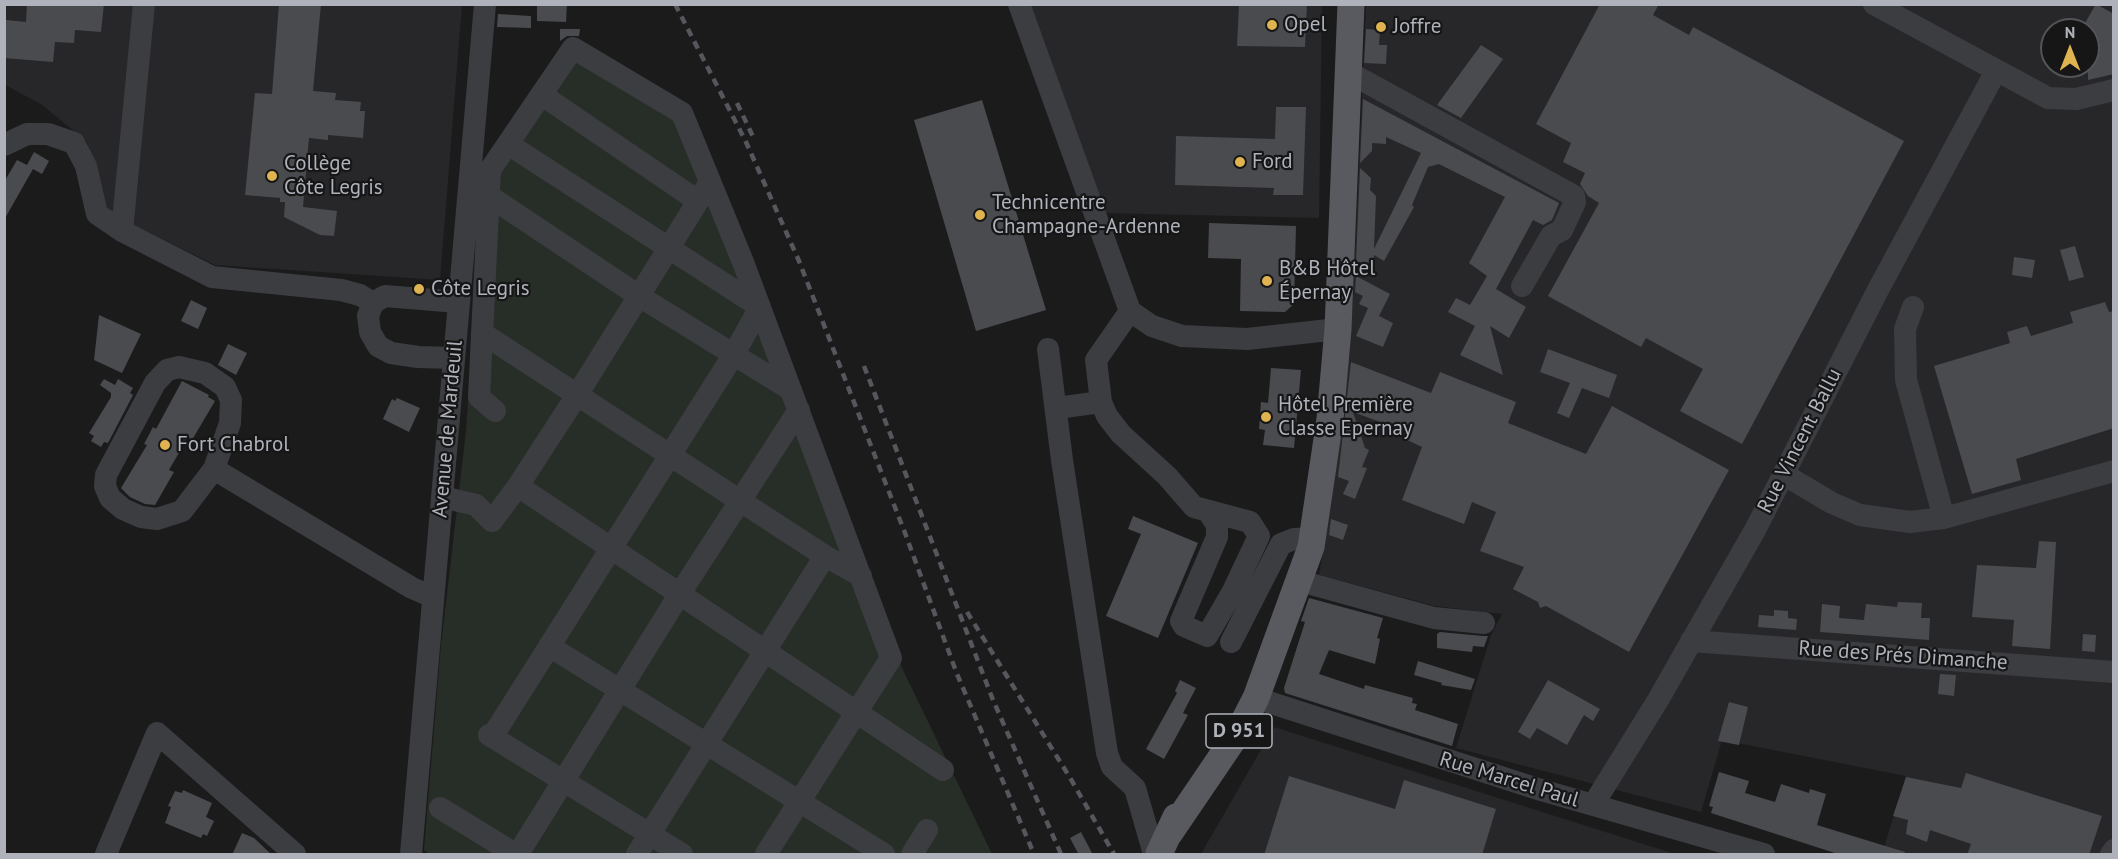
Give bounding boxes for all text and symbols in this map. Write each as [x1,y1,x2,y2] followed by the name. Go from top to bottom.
[1284,12,1327,38] place label: Opel
[1393,14,1441,40] place label: Joffre
[1265,18,1279,32] marker: Opel
[2040,18,2100,78] north arrow
[1374,20,1388,34] marker: Joffre
[2065,22,2075,42] text: N
[1252,149,1293,175] place label: Ford
[284,151,383,201] place label: Collège Côte Legris
[1233,155,1247,169] marker: Ford
[265,169,279,183] marker: Collège Côte Legris
[992,190,1181,240] place label: Technicentre Champagne-Ardenne
[973,208,987,222] marker: Technicentre Champagne-Ardenne
[1279,256,1375,306] place label: B&B Hôtel Épernay
[1260,274,1274,288] marker: B&B Hôtel Épernay
[431,276,530,302] place label: Côte Legris
[412,282,426,296] marker: Côte Legris
[428,339,468,519] street label: Avenue de Mardeuil
[1753,364,1847,518] street label: Rue Vincent Ballu
[1278,392,1413,442] place label: Hôtel Première Classe Epernay
[1259,410,1273,424] marker: Hôtel Première Classe Epernay
[177,432,289,458] place label: Fort Chabrol
[158,438,172,452] marker: Fort Chabrol
[1798,636,2008,676] street label: Rue des Prés Dimanche
[1206,714,1272,748] road number: D 951
[1436,747,1582,813] street label: Rue Marcel Paul

